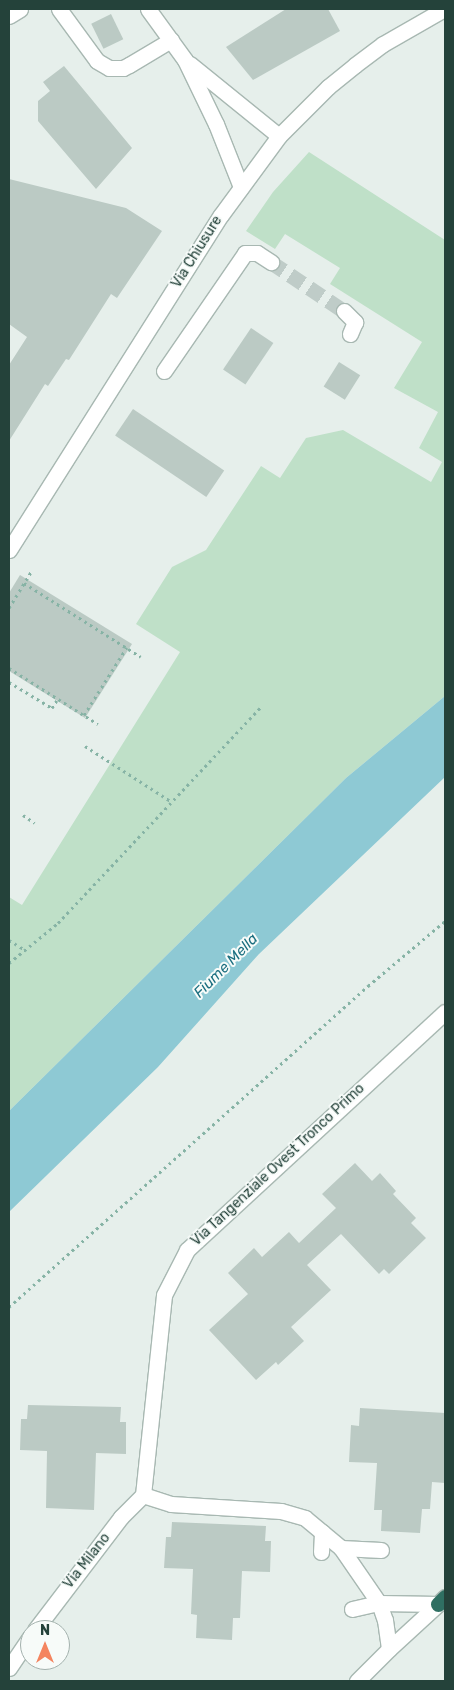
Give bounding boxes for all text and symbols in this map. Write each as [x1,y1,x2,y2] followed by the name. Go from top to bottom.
[168,213,226,291] street label: Via Chiusure
[190,930,262,1002] water label: Fiume Mella
[188,1080,368,1250] street label: Via Tangenziale Ovest Tronco Primo
[60,1530,114,1592] street label: Via Milano
[20,1620,70,1670] north arrow
[40,1622,50,1639] text: N

